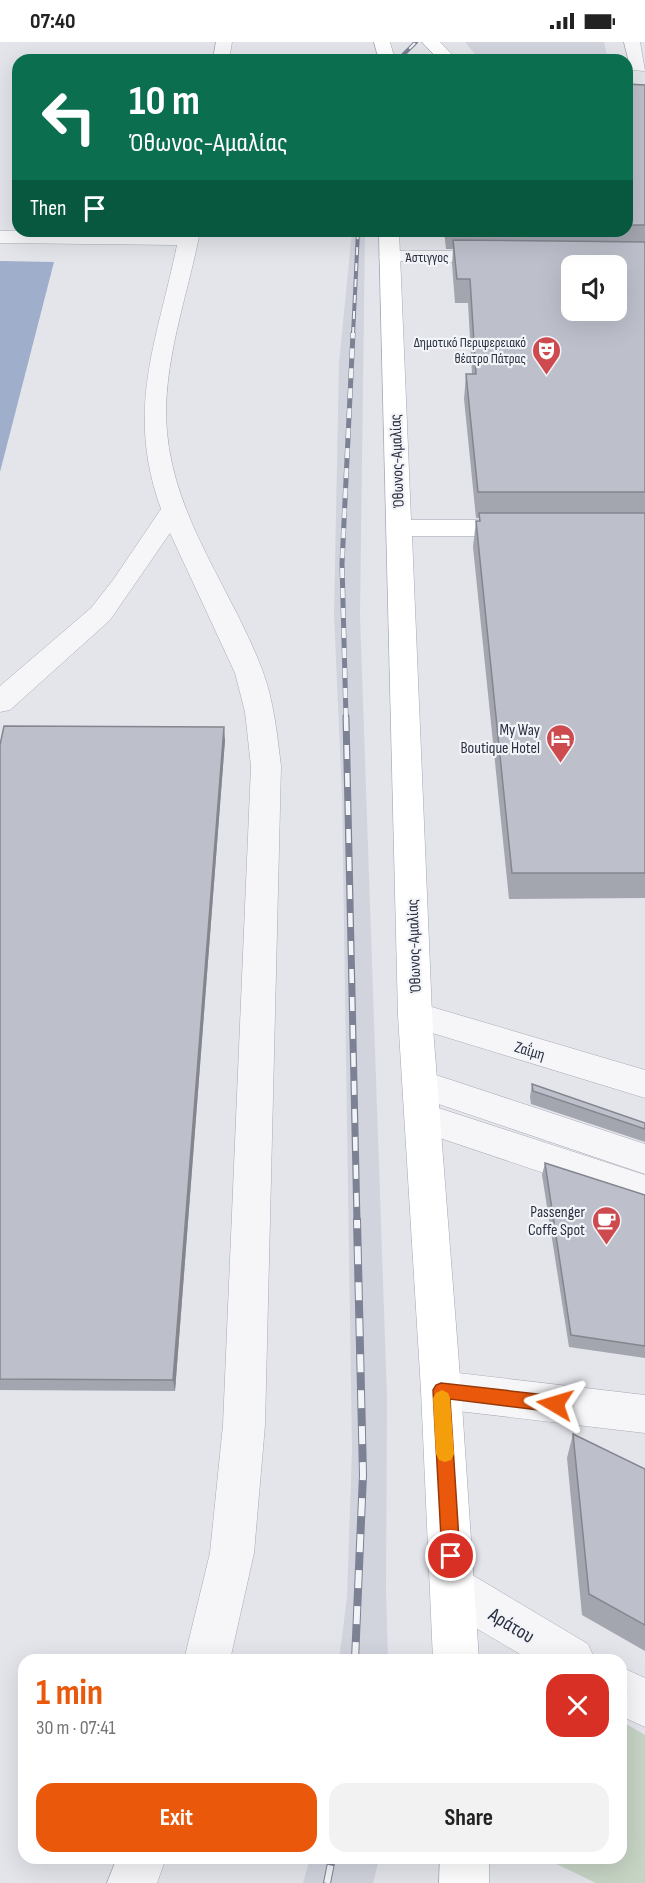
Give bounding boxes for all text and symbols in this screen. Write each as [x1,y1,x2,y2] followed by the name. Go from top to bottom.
[30,8,76,35] text: 07:40
[129,76,200,127] text: 10 m
[30,78,108,156] icon: left
[129,127,288,159] text: Όθωνος-Αμαλίας
[78,192,111,225] icon: arrive
[30,195,66,222] text: Then
[406,249,448,266] street label: Άστιγγος
[561,255,627,321] map controls
[561,255,627,321] button: sound
[414,334,526,367] place label: Δημοτικό Περιφερειακό θέατρο Πάτρας
[531,334,563,376] theatre icon: Δημοτικό Περιφερειακό θέατρο Πάτρας
[386,414,409,509] street label: Όθωνος-Αμαλίας
[460,721,540,758] place label: My Way Boutique Hotel
[545,722,577,764] hotel icon: My Way Boutique Hotel
[403,899,426,994] street label: Όθωνος-Αμαλίας
[512,1038,547,1065] street label: Ζαΐμη
[528,1203,585,1240] place label: Passenger Coffe Spot
[590,1204,622,1246] cafe icon: Passenger Coffe Spot
[523,1372,587,1436] position arrow
[425,1530,476,1581] pin
[434,1539,467,1572] icon: arrive
[483,1602,539,1649] street label: Αράτου
[36,1672,103,1715] text: 1 min
[546,1674,609,1737] button: close
[36,1716,116,1740] text: 30 m · 07:41
[36,1783,317,1852] button: Exit
[329,1783,609,1852] button: Share

